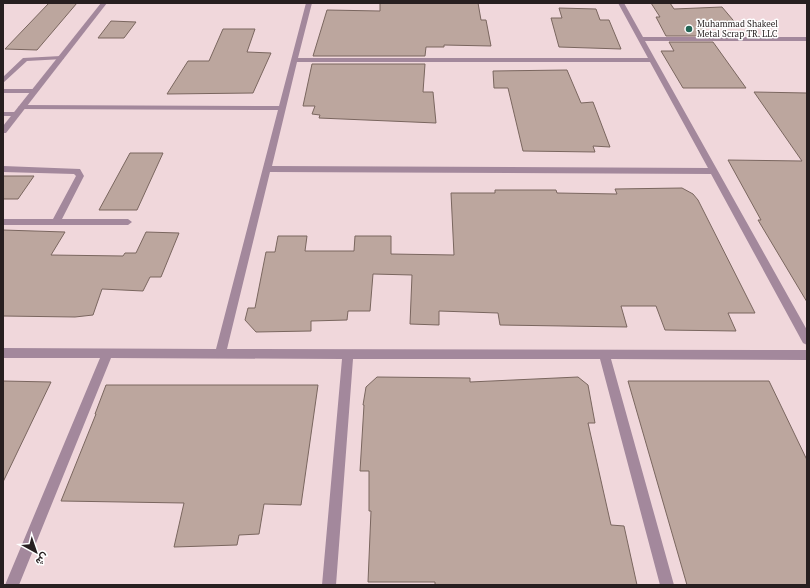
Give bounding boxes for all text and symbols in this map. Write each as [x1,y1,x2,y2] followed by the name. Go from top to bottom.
[697,18,778,40] place label: Muhammad Shakeel Metal Scrap TR. LLC
[684,24,694,34] marker: Muhammad Shakeel Metal Scrap TR. LLC
[16,532,56,572] north arrow
[33,550,52,569] text: ش

